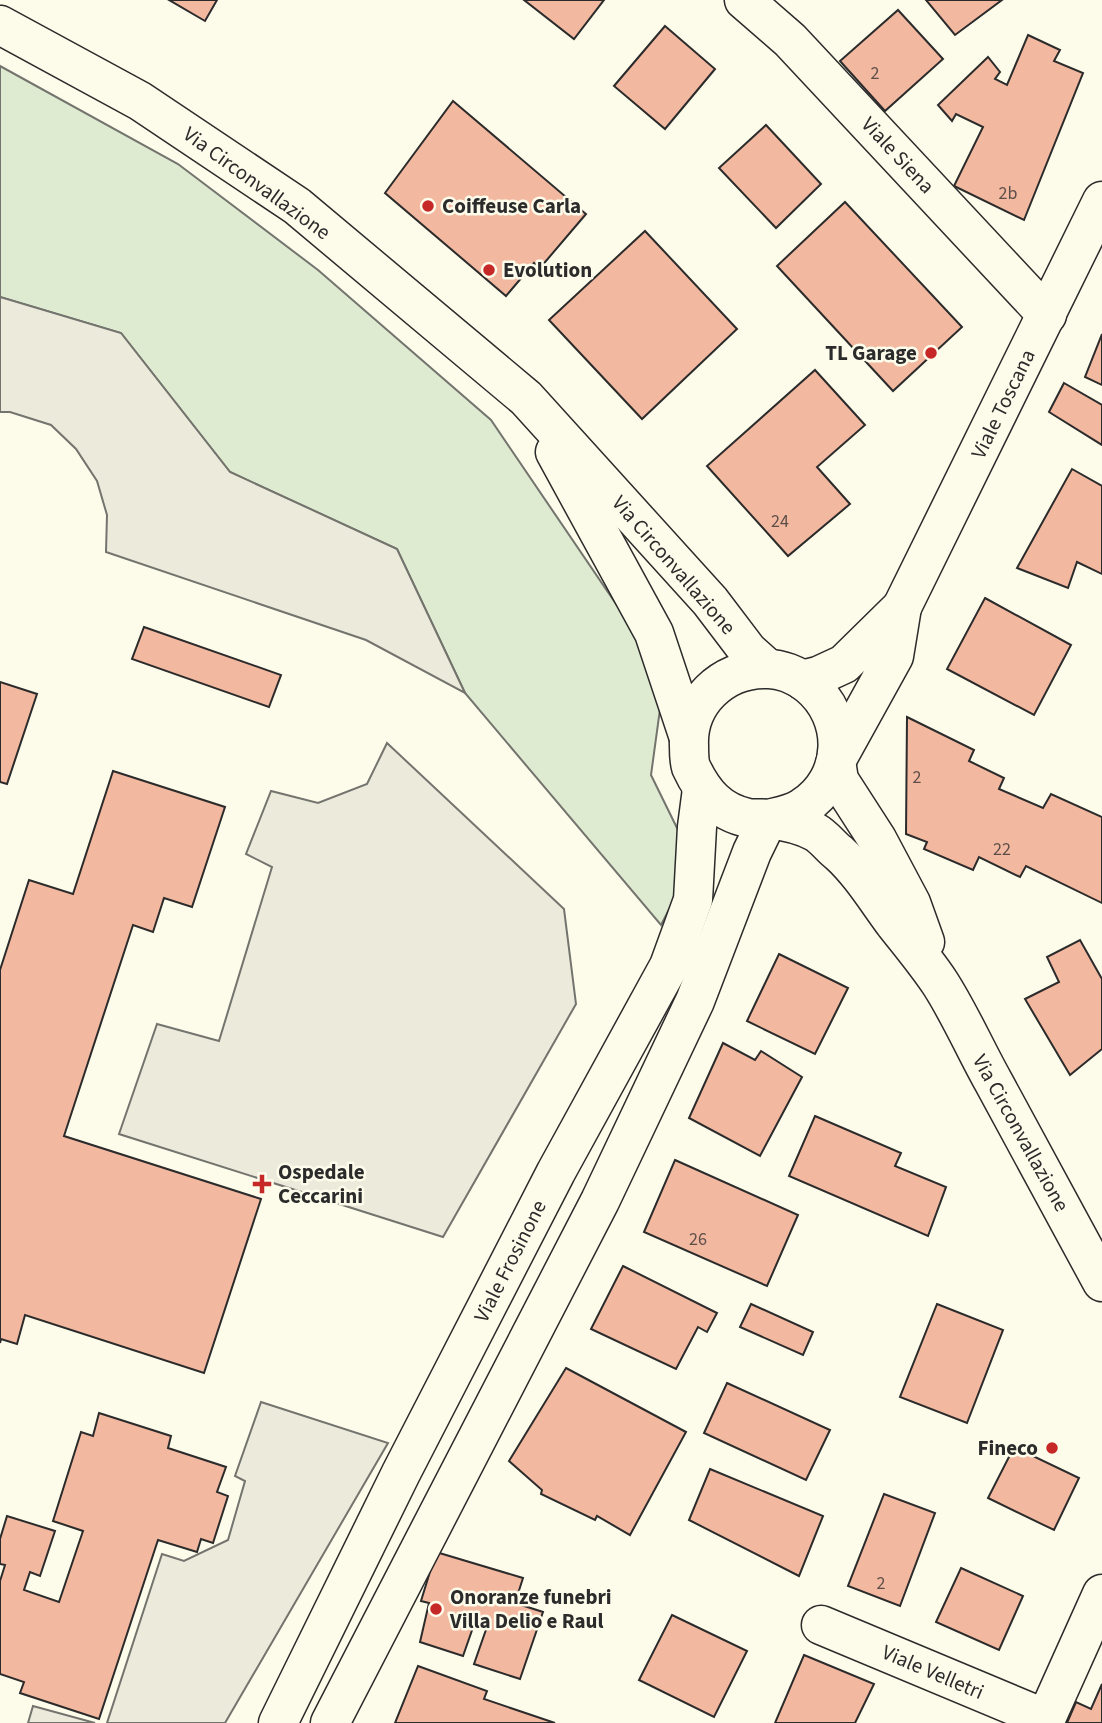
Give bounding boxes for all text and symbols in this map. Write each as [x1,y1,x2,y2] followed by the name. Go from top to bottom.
[871,61,880,86] house number: 2
[854,110,942,200] street label: Viale Siena
[177,119,337,247] street label: Via Circonvallazione
[999,181,1017,206] house number: 2b
[442,191,581,221] place label: Coiffeuse Carla
[420,198,436,214] marker: Coiffeuse Carla
[503,255,592,285] place label: Evolution
[481,262,497,278] marker: Evolution
[825,338,917,368] place label: TL Garage
[964,344,1042,464] street label: Viale Toscana
[923,345,939,361] marker: TL Garage
[605,489,743,641] street label: Via Circonvallazione
[771,509,789,534] house number: 24
[913,765,922,790] house number: 2
[993,837,1011,862] house number: 22
[965,1049,1077,1217] street label: Via Circonvallazione
[278,1157,365,1211] place label: Ospedale Ceccarini
[252,1174,272,1194] marker: Ospedale Ceccarini
[466,1195,554,1327] street label: Viale Frosinone
[689,1227,707,1252] house number: 26
[977,1433,1038,1463] place label: Fineco
[1044,1440,1060,1456] marker: Fineco
[877,1571,886,1596] house number: 2
[449,1582,612,1636] place label: Onoranze funebri Villa Delio e Raul
[428,1601,444,1617] marker: Onoranze funebri Villa Delio e Raul
[877,1637,989,1707] street label: Viale Velletri

